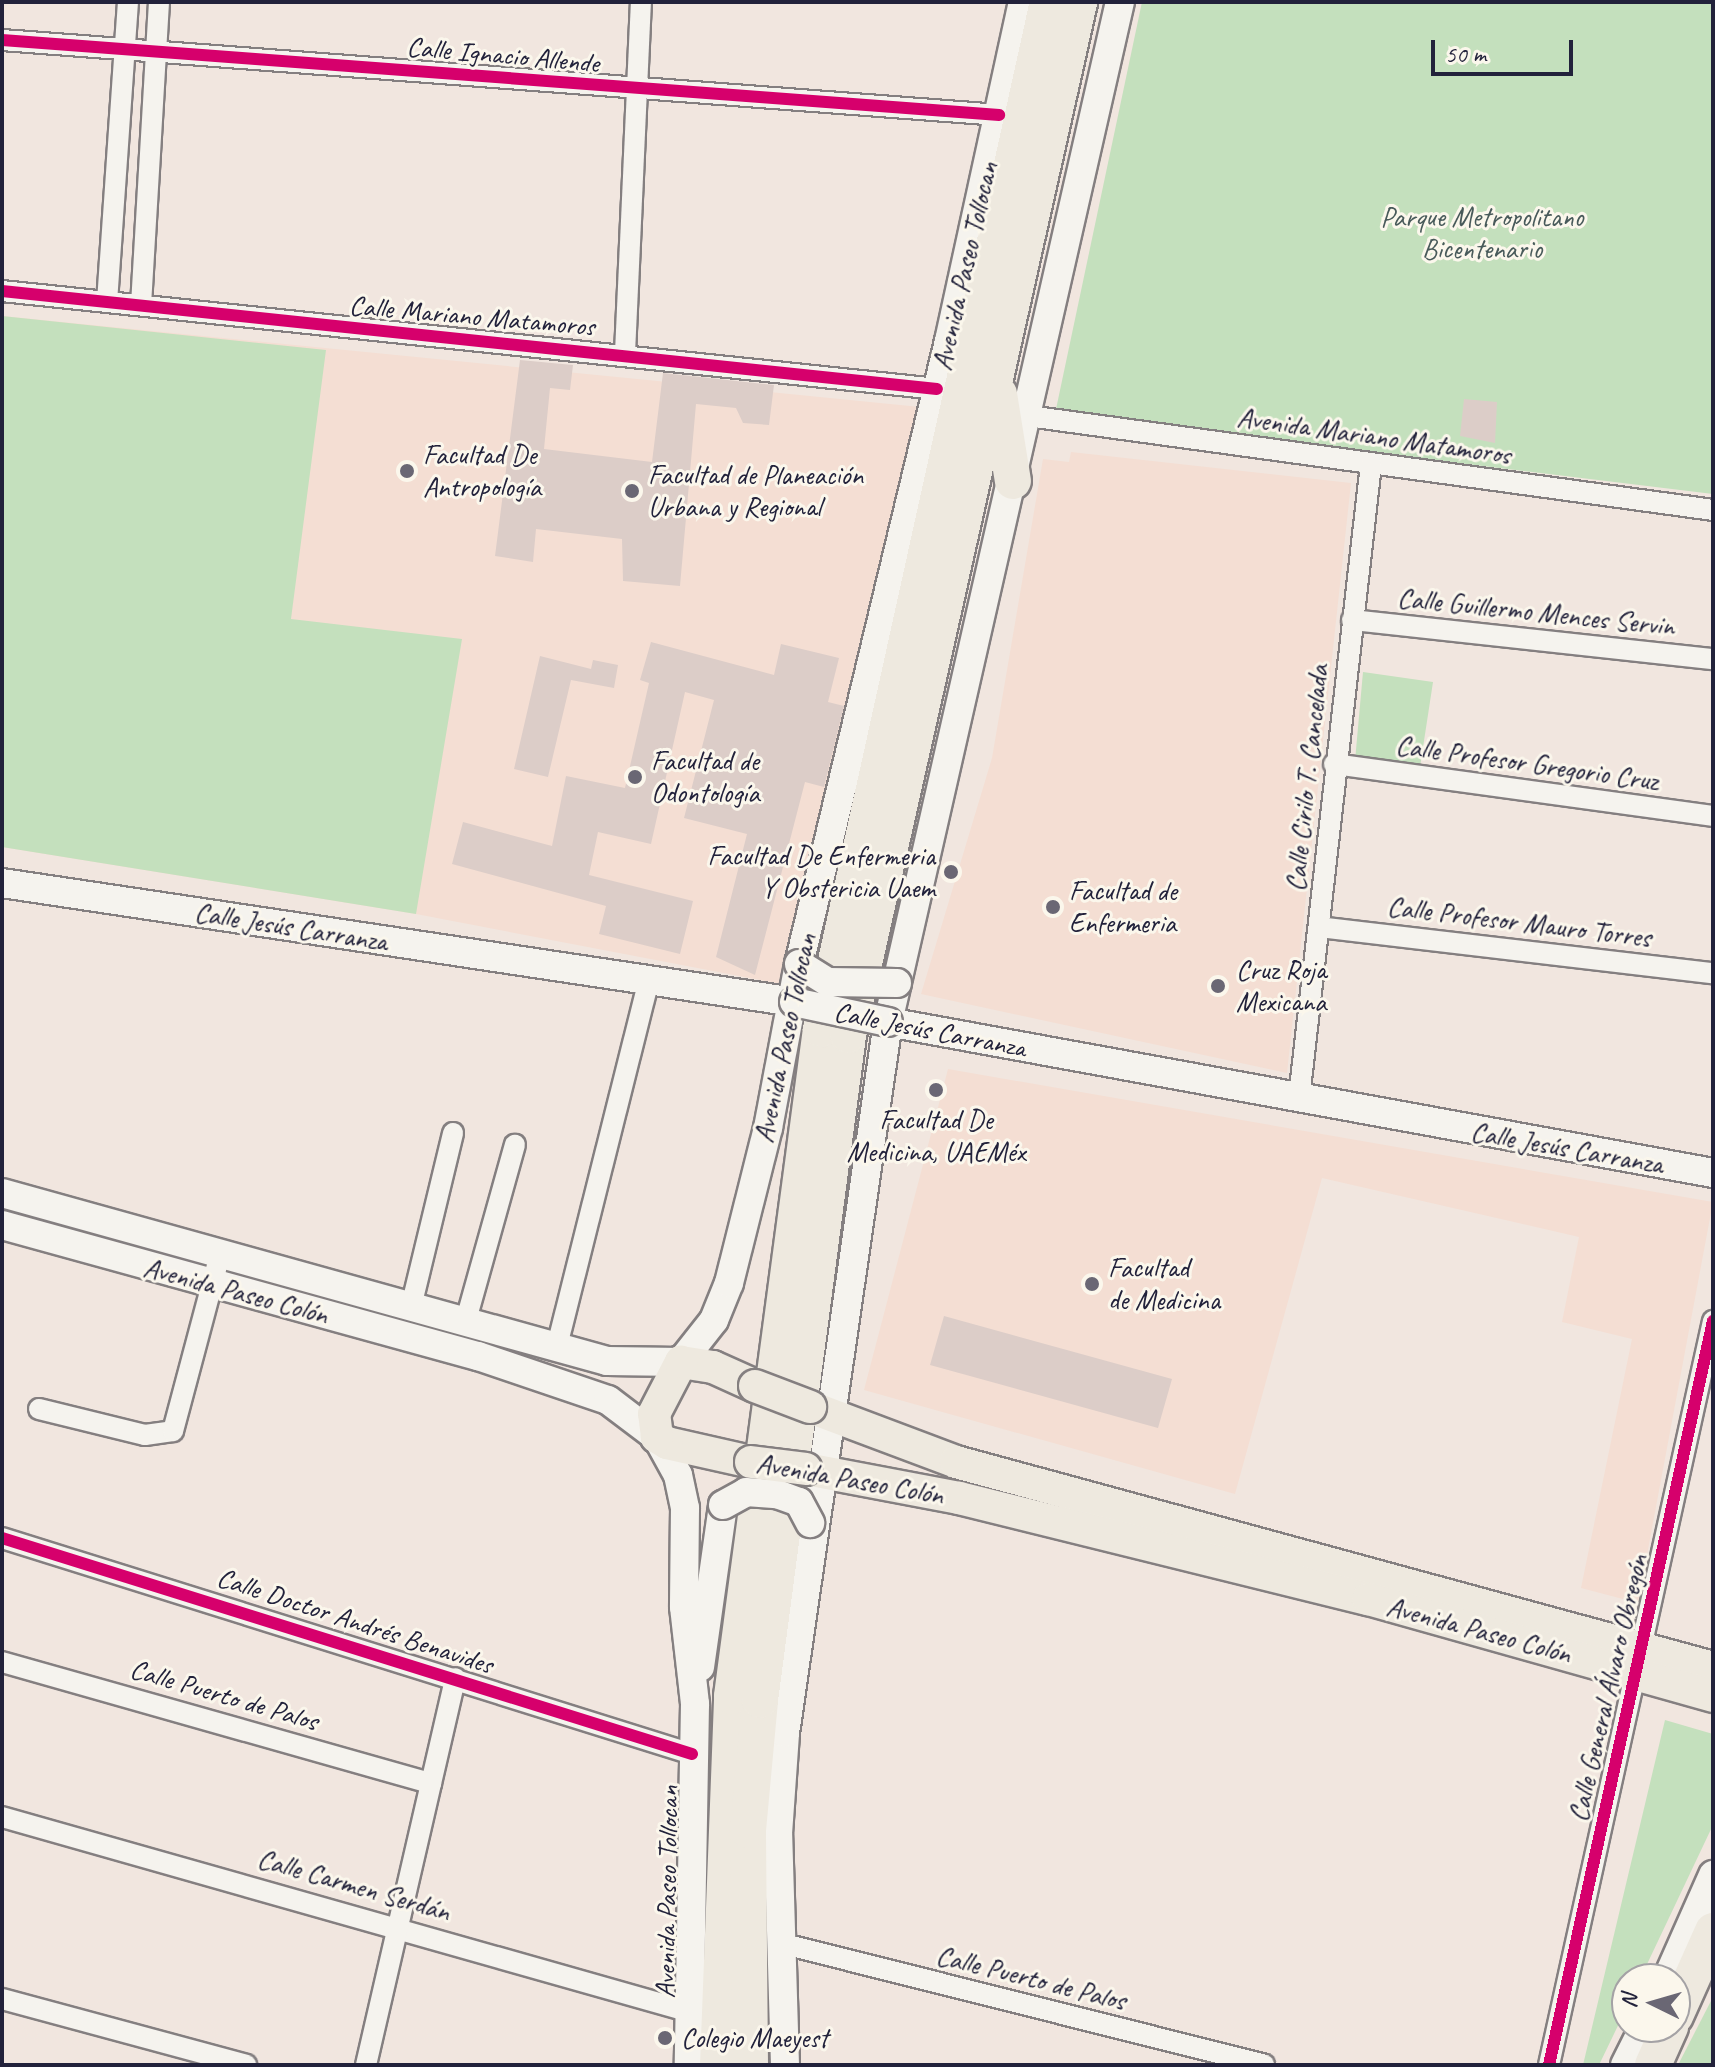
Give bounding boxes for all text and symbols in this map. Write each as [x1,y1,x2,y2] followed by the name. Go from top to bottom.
[1435,24,1577,74] scale bar
[405,30,601,80] street label: Calle Ignacio Allende
[1445,39,1486,69] text: 50 m
[925,159,1005,373] street label: Avenida Paseo Tollocan
[1381,200,1583,266] park label: Parque Metropolitano Bicentenario
[347,288,597,344] street label: Calle Mariano Matamoros
[1234,400,1514,472] street label: Avenida Mariano Matamoros
[423,438,541,504] place label: Facultad De Antropología
[648,458,864,524] place label: Facultad de Planeación Urbana y Regional
[398,462,416,480] marker: Facultad De Antropología
[623,482,641,500] marker: Facultad de Planeación Urbana y Regional
[1396,581,1676,643] street label: Calle Guillermo Mences Servin
[1278,663,1336,893] street label: Calle Cirilo T. Cancelada
[1394,728,1660,798] street label: Calle Profesor Gregorio Cruz
[651,744,760,810] place label: Facultad de Odontología
[626,768,644,786] marker: Facultad de Odontología
[708,839,935,905] place label: Facultad De Enfermeria Y Obstericia Uaem
[942,863,960,881] marker: Facultad De Enfermeria Y Obstericia Uaem
[1069,874,1177,940] place label: Facultad de Enfermeria
[1385,889,1653,955] street label: Calle Profesor Mauro Torres
[192,895,390,959] street label: Calle Jesús Carranza
[1044,898,1062,916] marker: Facultad de Enfermeria
[746,930,824,1146] street label: Avenida Paseo Tollocan
[1236,953,1327,1019] place label: Cruz Roja Mexicana
[1207,975,1229,997] marker: Cruz Roja Mexicana
[832,995,1028,1065] street label: Calle Jesús Carranza
[927,1081,945,1099] marker: Facultad De Medicina, UAEMéx
[847,1103,1025,1169] place label: Facultad De Medicina, UAEMéx
[1468,1115,1666,1181] street label: Calle Jesús Carranza
[140,1250,332,1332] street label: Avenida Paseo Colón
[1108,1251,1220,1317] place label: Facultad de Medicina
[1083,1275,1101,1293] marker: Facultad de Medicina
[754,1446,946,1512] street label: Avenida Paseo Colón
[1561,1551,1655,1825] street label: Calle General Álvaro Obregón
[213,1561,497,1681] street label: Calle Doctor Andrés Benavides
[1383,1589,1575,1671] street label: Avenida Paseo Colón
[126,1652,322,1738] street label: Calle Puerto de Palos
[648,1785,686,1999] street label: Avenida Paseo Tollocan
[253,1841,455,1929] street label: Calle Carmen Serdán
[933,1938,1129,2018] street label: Calle Puerto de Palos
[1611,1963,1691,2043] north arrow
[1615,1993,1644,2009] text: N
[681,2021,829,2055] place label: Colegio Maeyest
[656,2029,674,2047] marker: Colegio Maeyest

